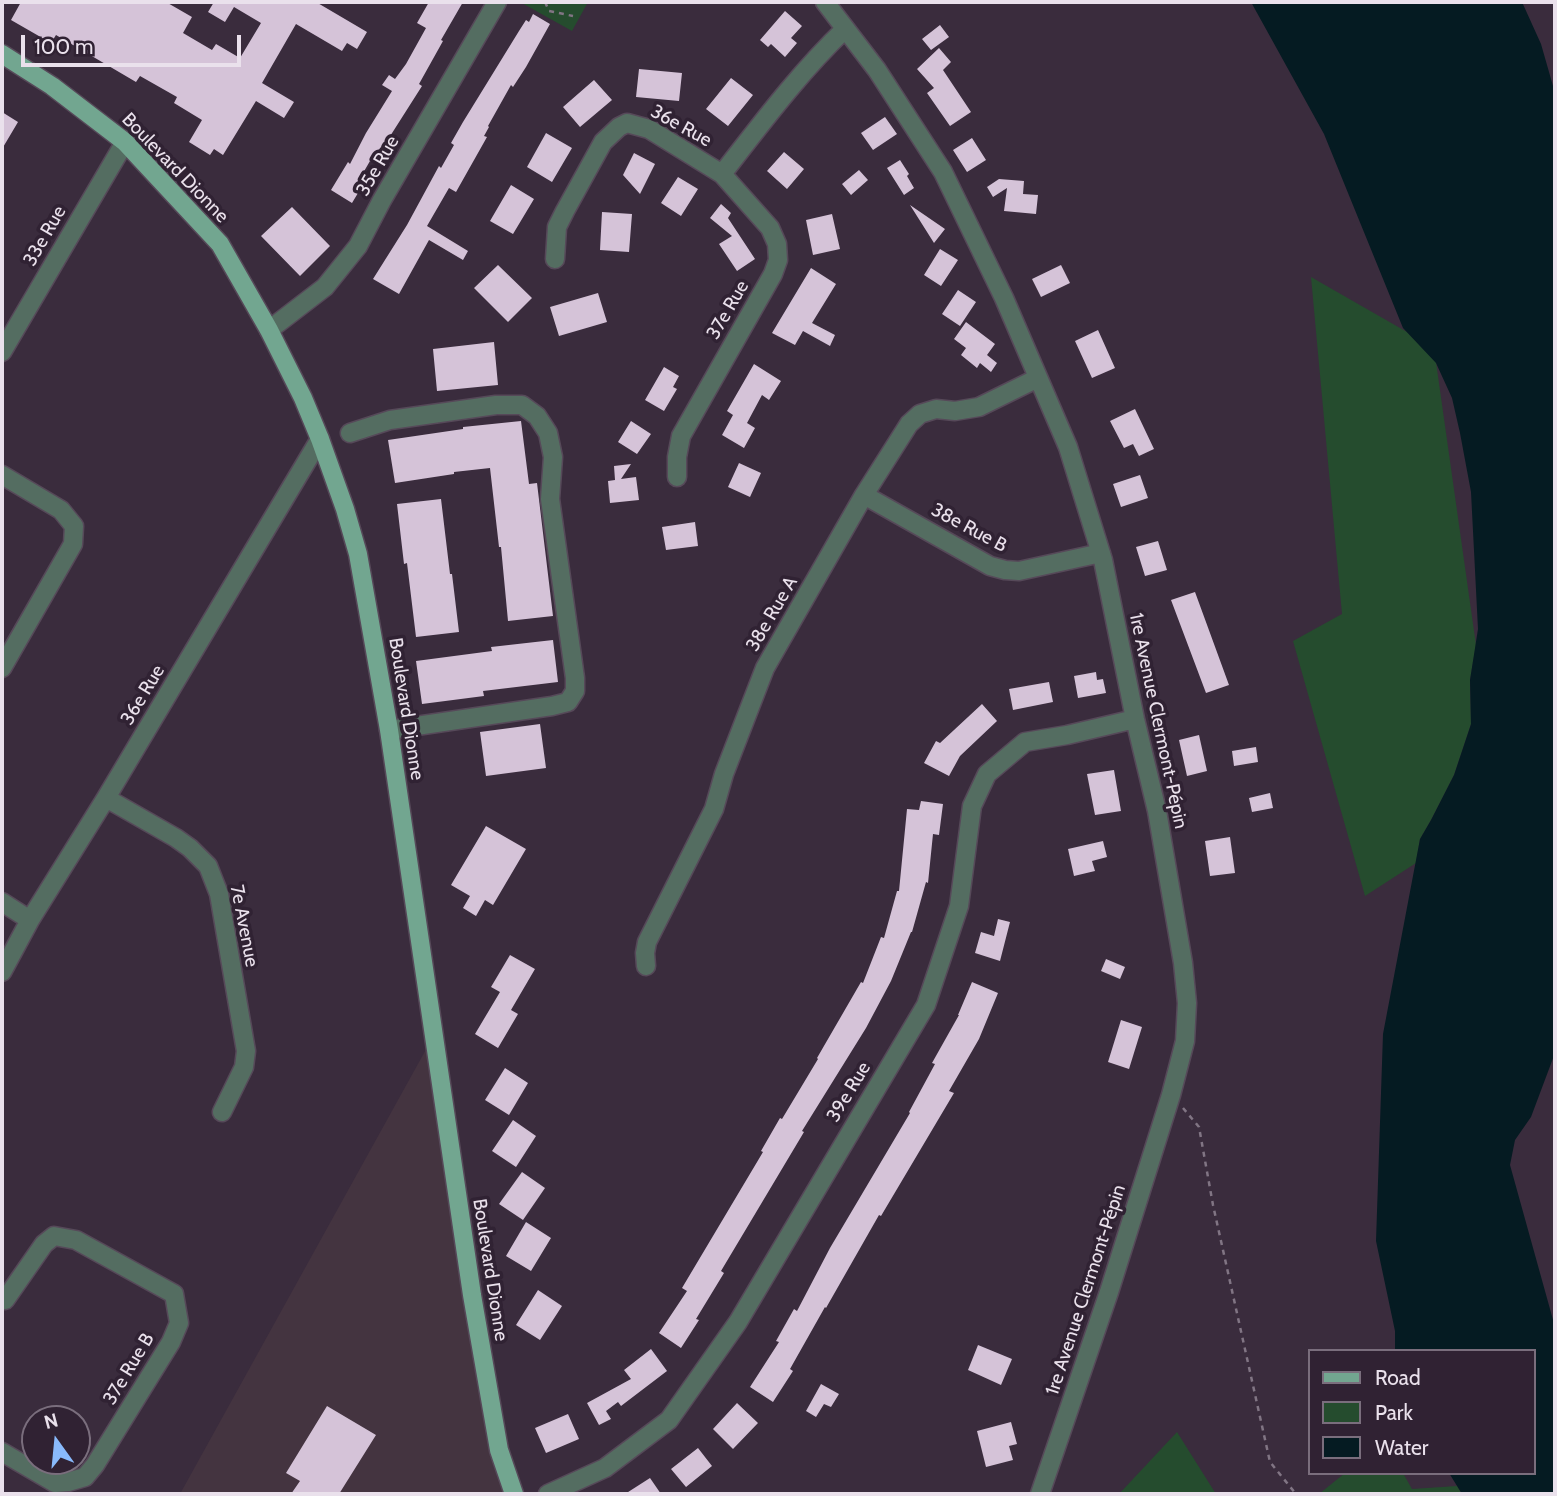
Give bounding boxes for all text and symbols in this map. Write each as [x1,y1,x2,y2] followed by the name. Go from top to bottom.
[24,21,245,65] scale bar
[34,34,93,59] text: 100 m
[647,100,715,152] street label: 36e Rue
[117,108,233,228] street label: Boulevard Dionne
[352,132,404,200] street label: 35e Rue
[19,202,71,270] street label: 33e Rue
[702,277,754,343] street label: 37e Rue
[927,499,1011,557] street label: 38e Rue B
[741,572,803,656] street label: 38e Rue A
[1124,611,1192,831] street label: 1re Avenue Clermont-Pépin
[383,636,429,782] street label: Boulevard Dionne
[116,661,170,729] street label: 36e Rue
[225,883,263,969] street label: 7e Avenue
[822,1058,876,1126] street label: 39e Rue
[1041,1182,1131,1398] street label: 1re Avenue Clermont-Pépin
[467,1197,513,1343] street label: Boulevard Dionne
[99,1329,159,1409] street label: 37e Rue B
[1308,1349,1536,1475] legend
[1375,1365,1421,1390] text: Road
[1375,1400,1413,1425] text: Park
[21,1405,91,1475] north arrow
[41,1408,60,1434] text: N
[1375,1435,1428,1460] text: Water

